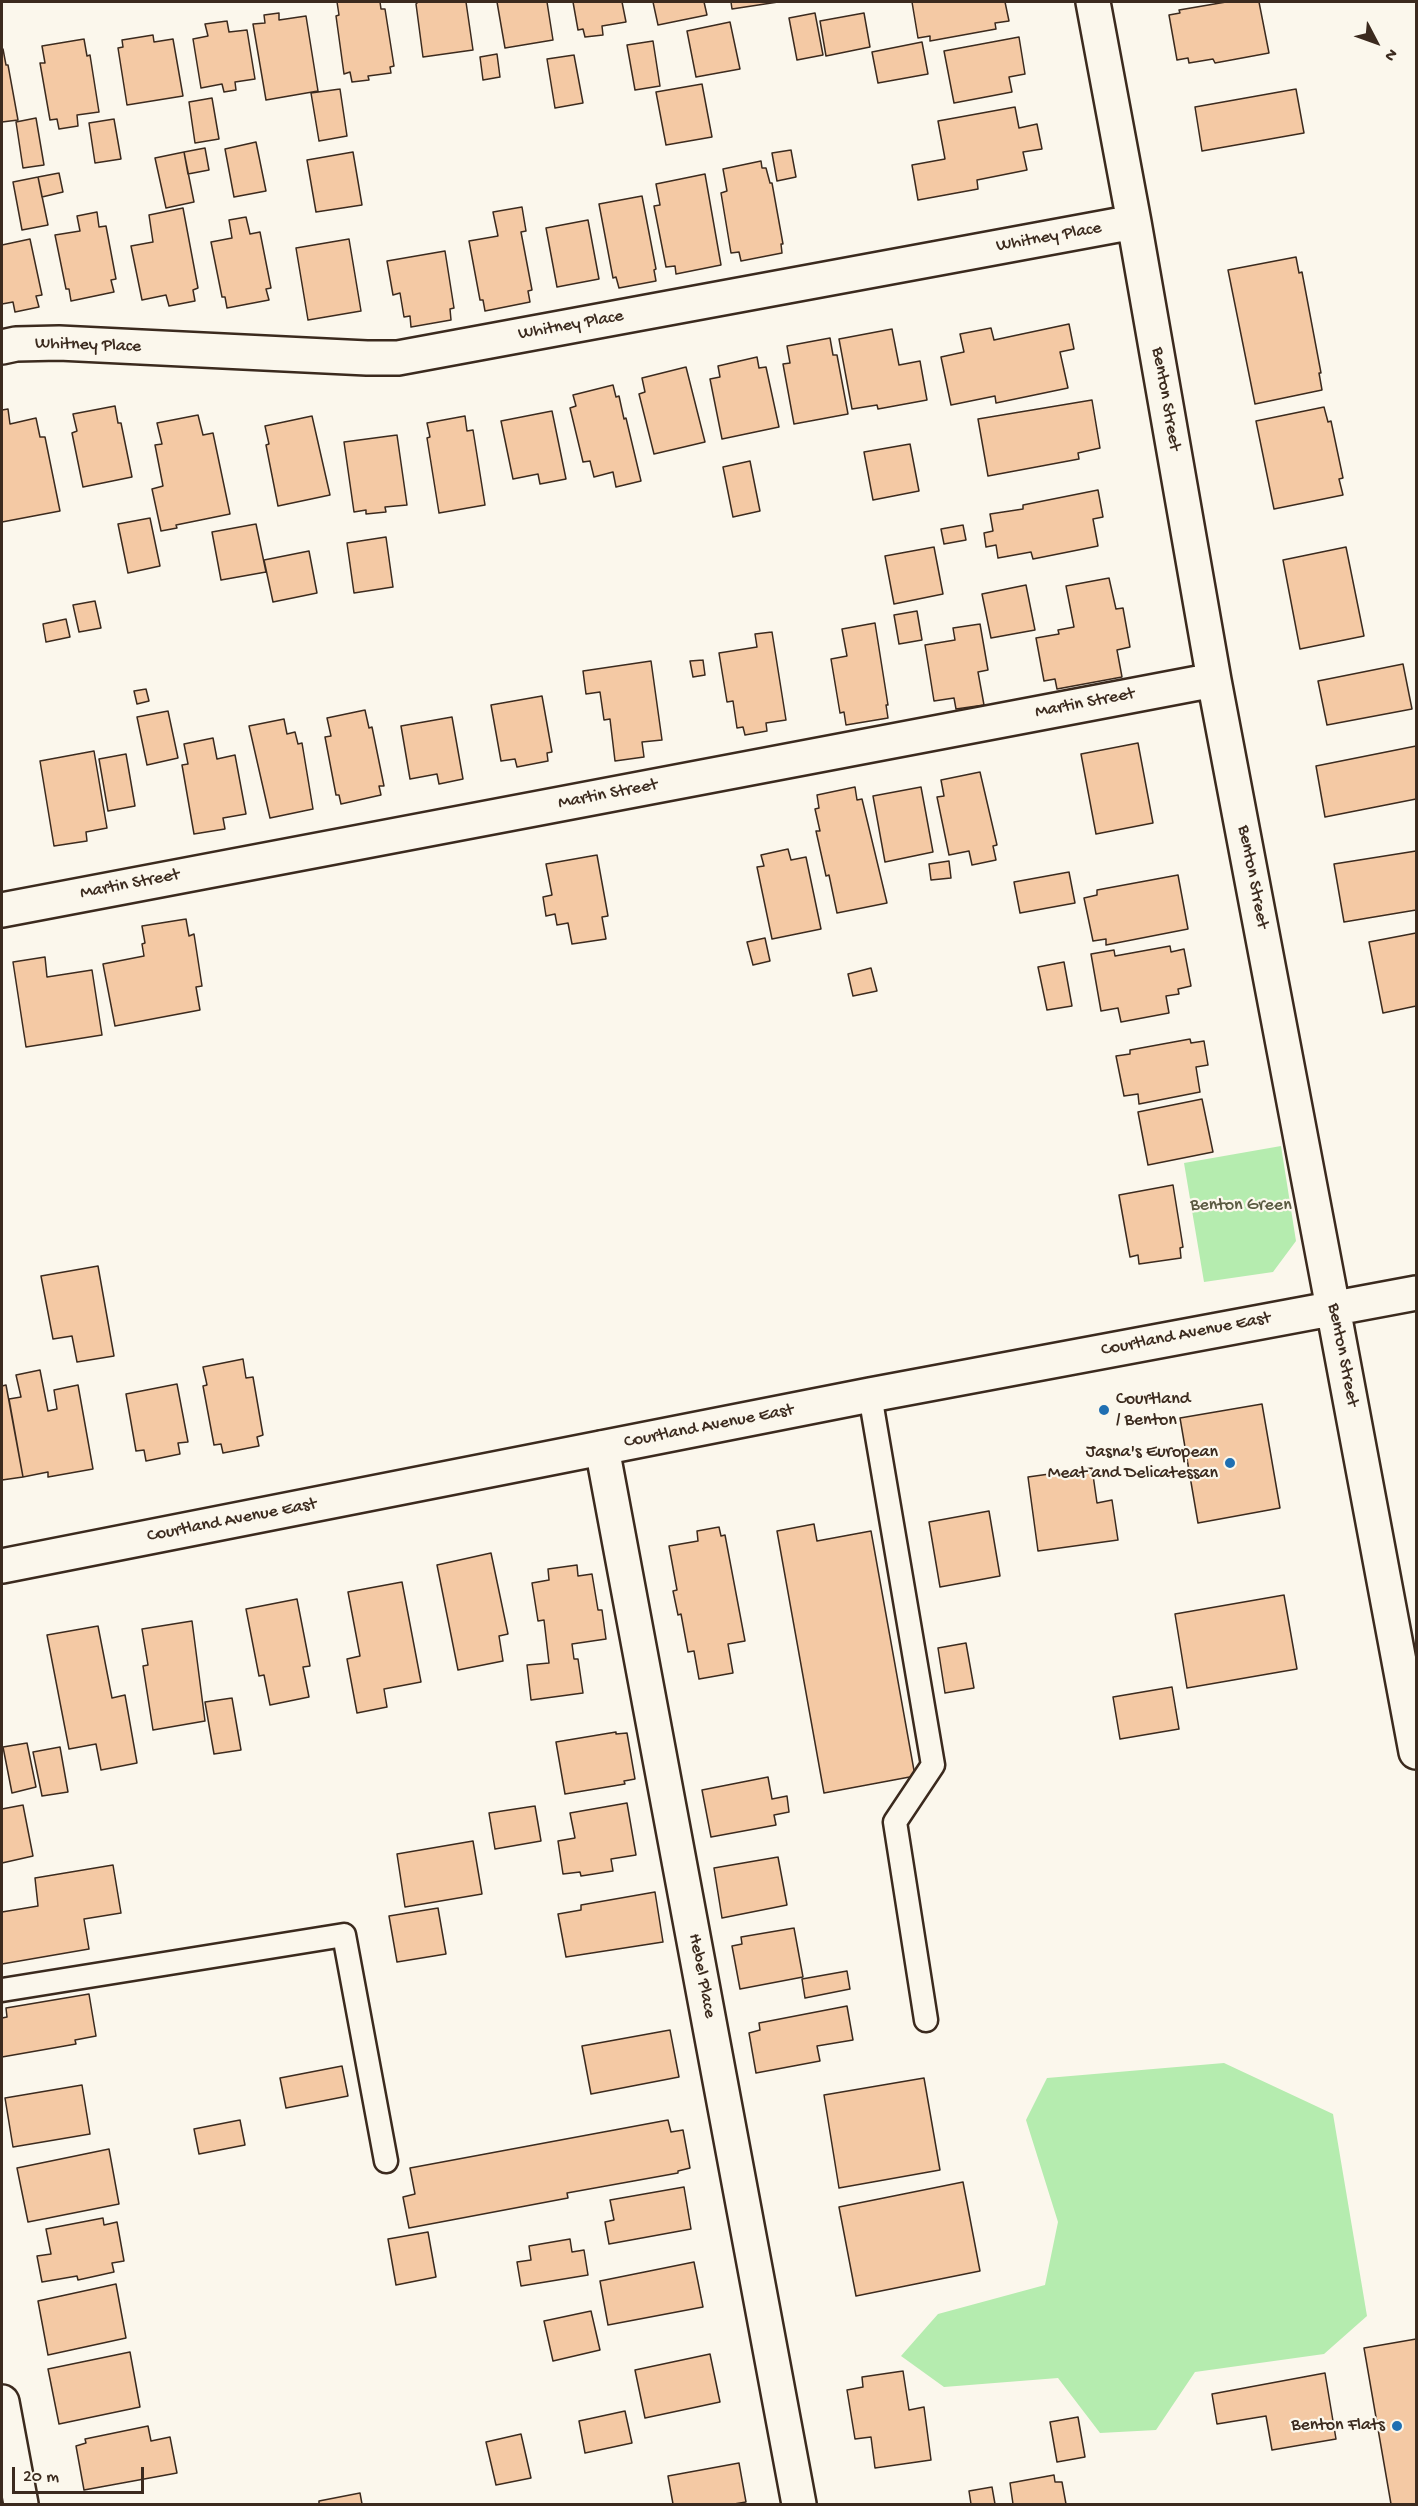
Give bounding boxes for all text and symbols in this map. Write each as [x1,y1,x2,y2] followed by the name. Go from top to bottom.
[1346,12,1406,72] north arrow
[1379,44,1401,64] text: N
[995,218,1103,258] street label: Whitney Place
[517,306,625,346] street label: Whitney Place
[34,333,142,359] street label: Whitney Place
[1145,346,1185,452] street label: Benton Street
[1033,684,1137,724] street label: Martin Street
[556,775,660,815] street label: Martin Street
[1231,824,1273,930] street label: Benton Street
[78,865,182,905] street label: Martin Street
[1190,1195,1292,1217] park label: Benton Green
[1321,1302,1363,1408] street label: Benton Street
[1099,1308,1273,1362] street label: Courtland Avenue East
[1116,1389,1190,1432] place label: Courtland / Benton
[622,1400,796,1454] street label: Courtland Avenue East
[1097,1403,1111,1417] marker: Courtland / Benton
[1048,1442,1218,1484] place label: Jasna's European Meat and Delicatessan
[1223,1456,1237,1470] marker: Jasna's European Meat and Delicatessan
[145,1494,319,1548] street label: Courtland Avenue East
[682,1932,720,2020] street label: Hebel Place
[1291,2415,1385,2437] place label: Benton Flats
[1390,2419,1404,2433] marker: Benton Flats
[15,2455,147,2493] scale bar
[23,2467,59,2488] text: 20 m

